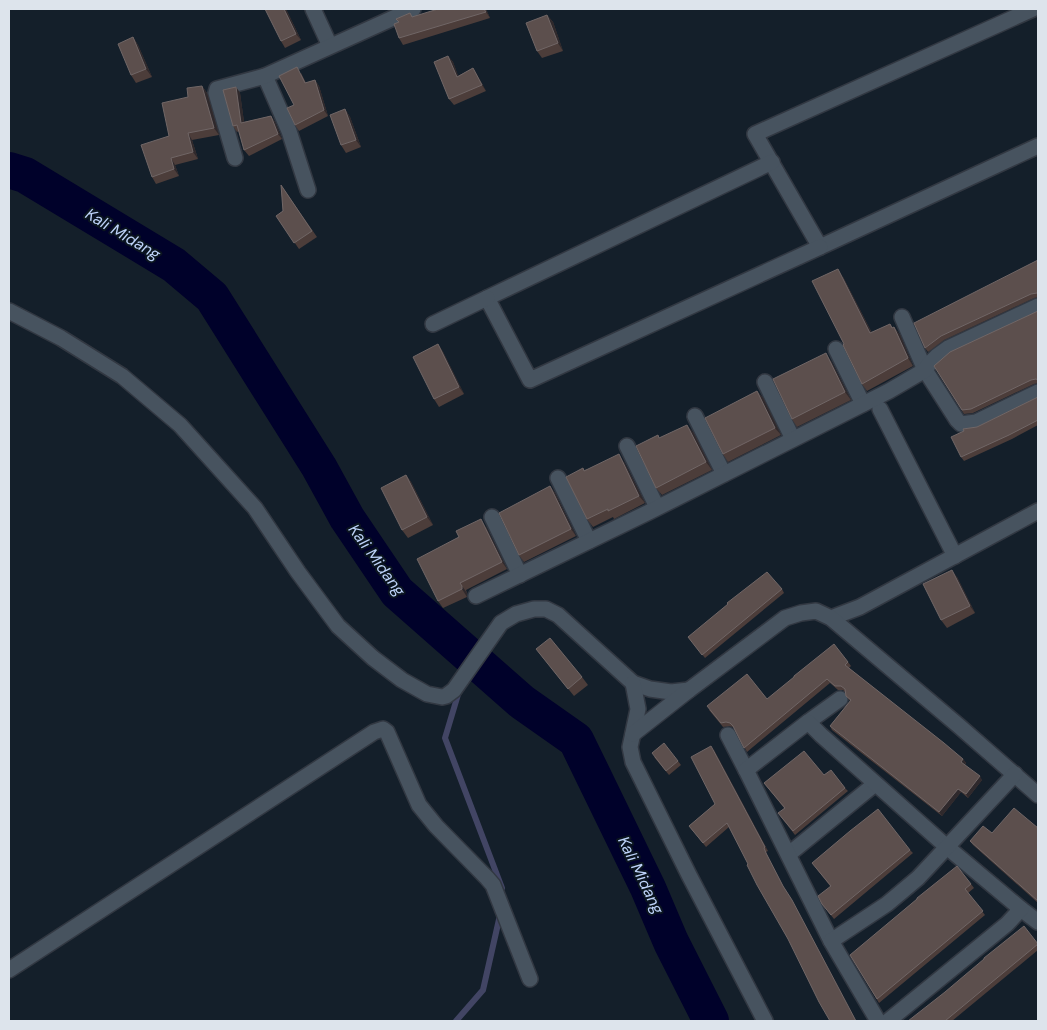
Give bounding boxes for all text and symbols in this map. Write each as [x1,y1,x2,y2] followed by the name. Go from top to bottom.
[82,203,165,265] water label: Kali Midang
[344,520,411,601] water label: Kali Midang
[613,833,669,918] water label: Kali Midang

